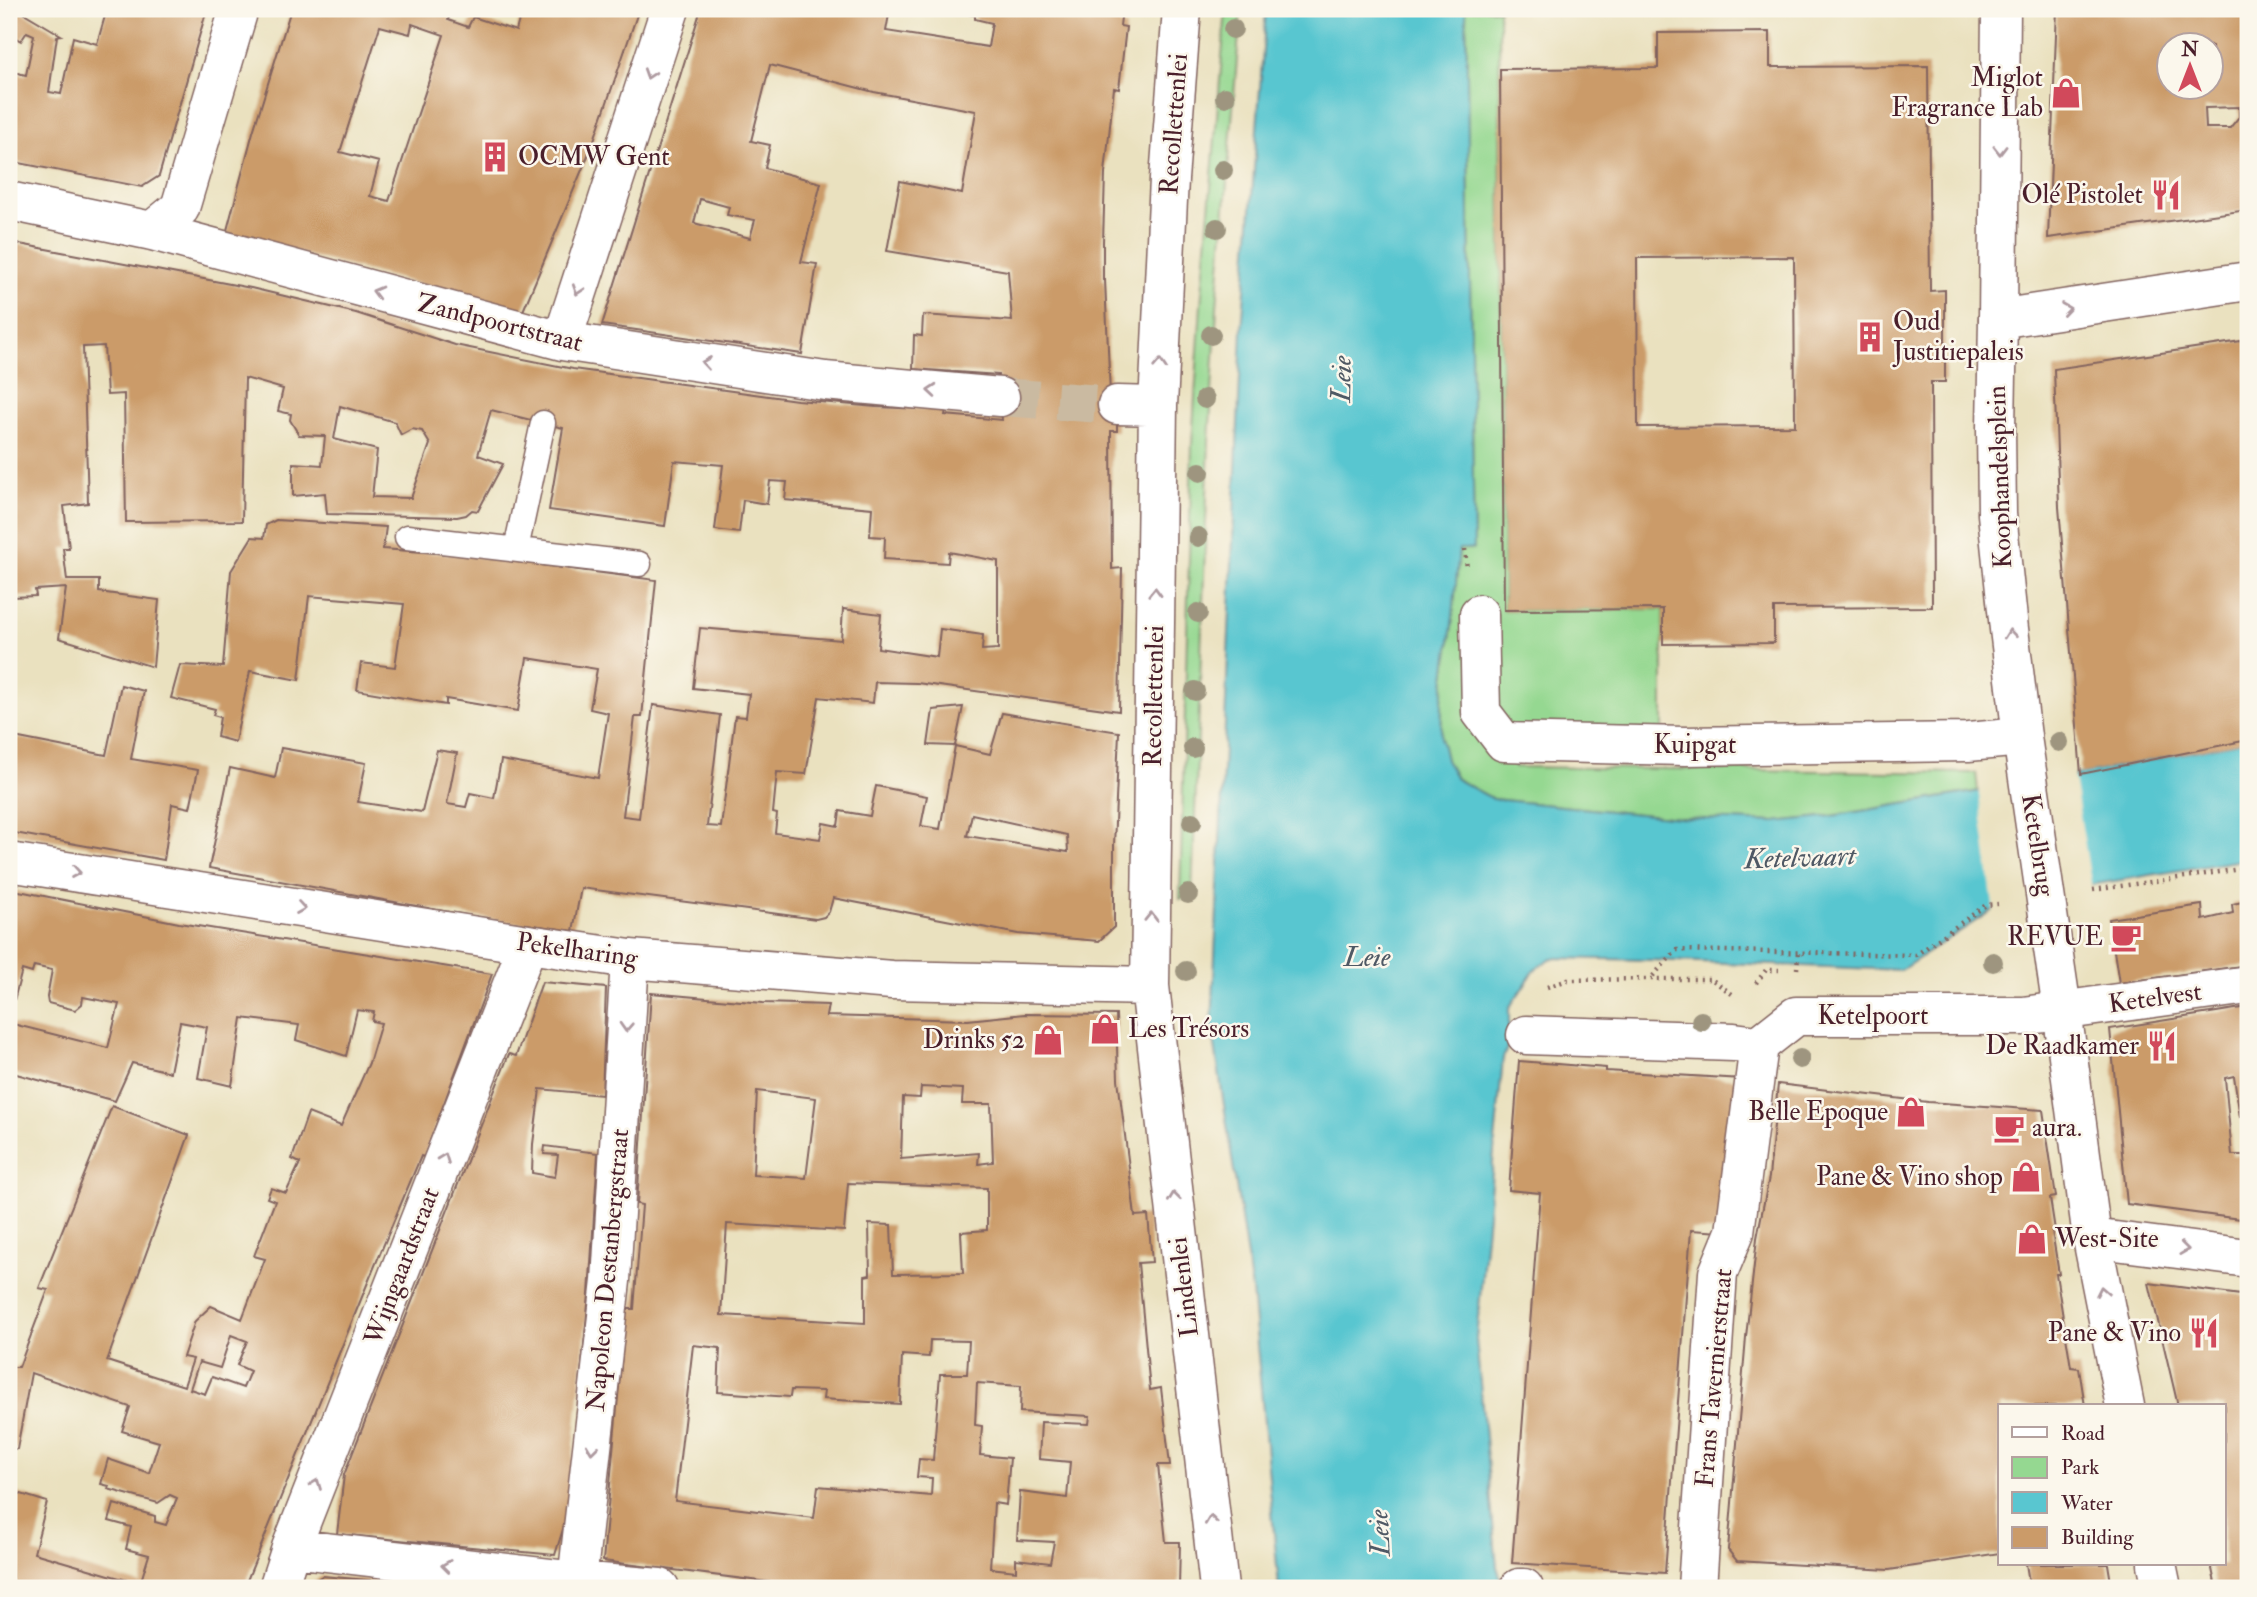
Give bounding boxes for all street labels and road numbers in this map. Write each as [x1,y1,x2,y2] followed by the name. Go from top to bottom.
[1153,52,1195,196] street label: Recollettenlei
[414,287,586,360] street label: Zandpoortstraat
[1981,385,2020,569] street label: Koophandelsplein
[1137,625,1171,767] street label: Recollettenlei
[1653,729,1737,762] street label: Kuipgat
[2014,792,2062,900] street label: Ketelbrug
[514,926,641,975] street label: Pekelharing
[2106,976,2204,1020] street label: Ketelvest
[1818,1000,1928,1033] street label: Ketelpoort
[580,1127,637,1413] street label: Napoleon Destanbergstraat
[357,1183,447,1350] street label: Wijngaardstraat
[1162,1235,1206,1339] street label: Lindenlei
[1688,1267,1740,1489] street label: Frans Tavernierstraat

